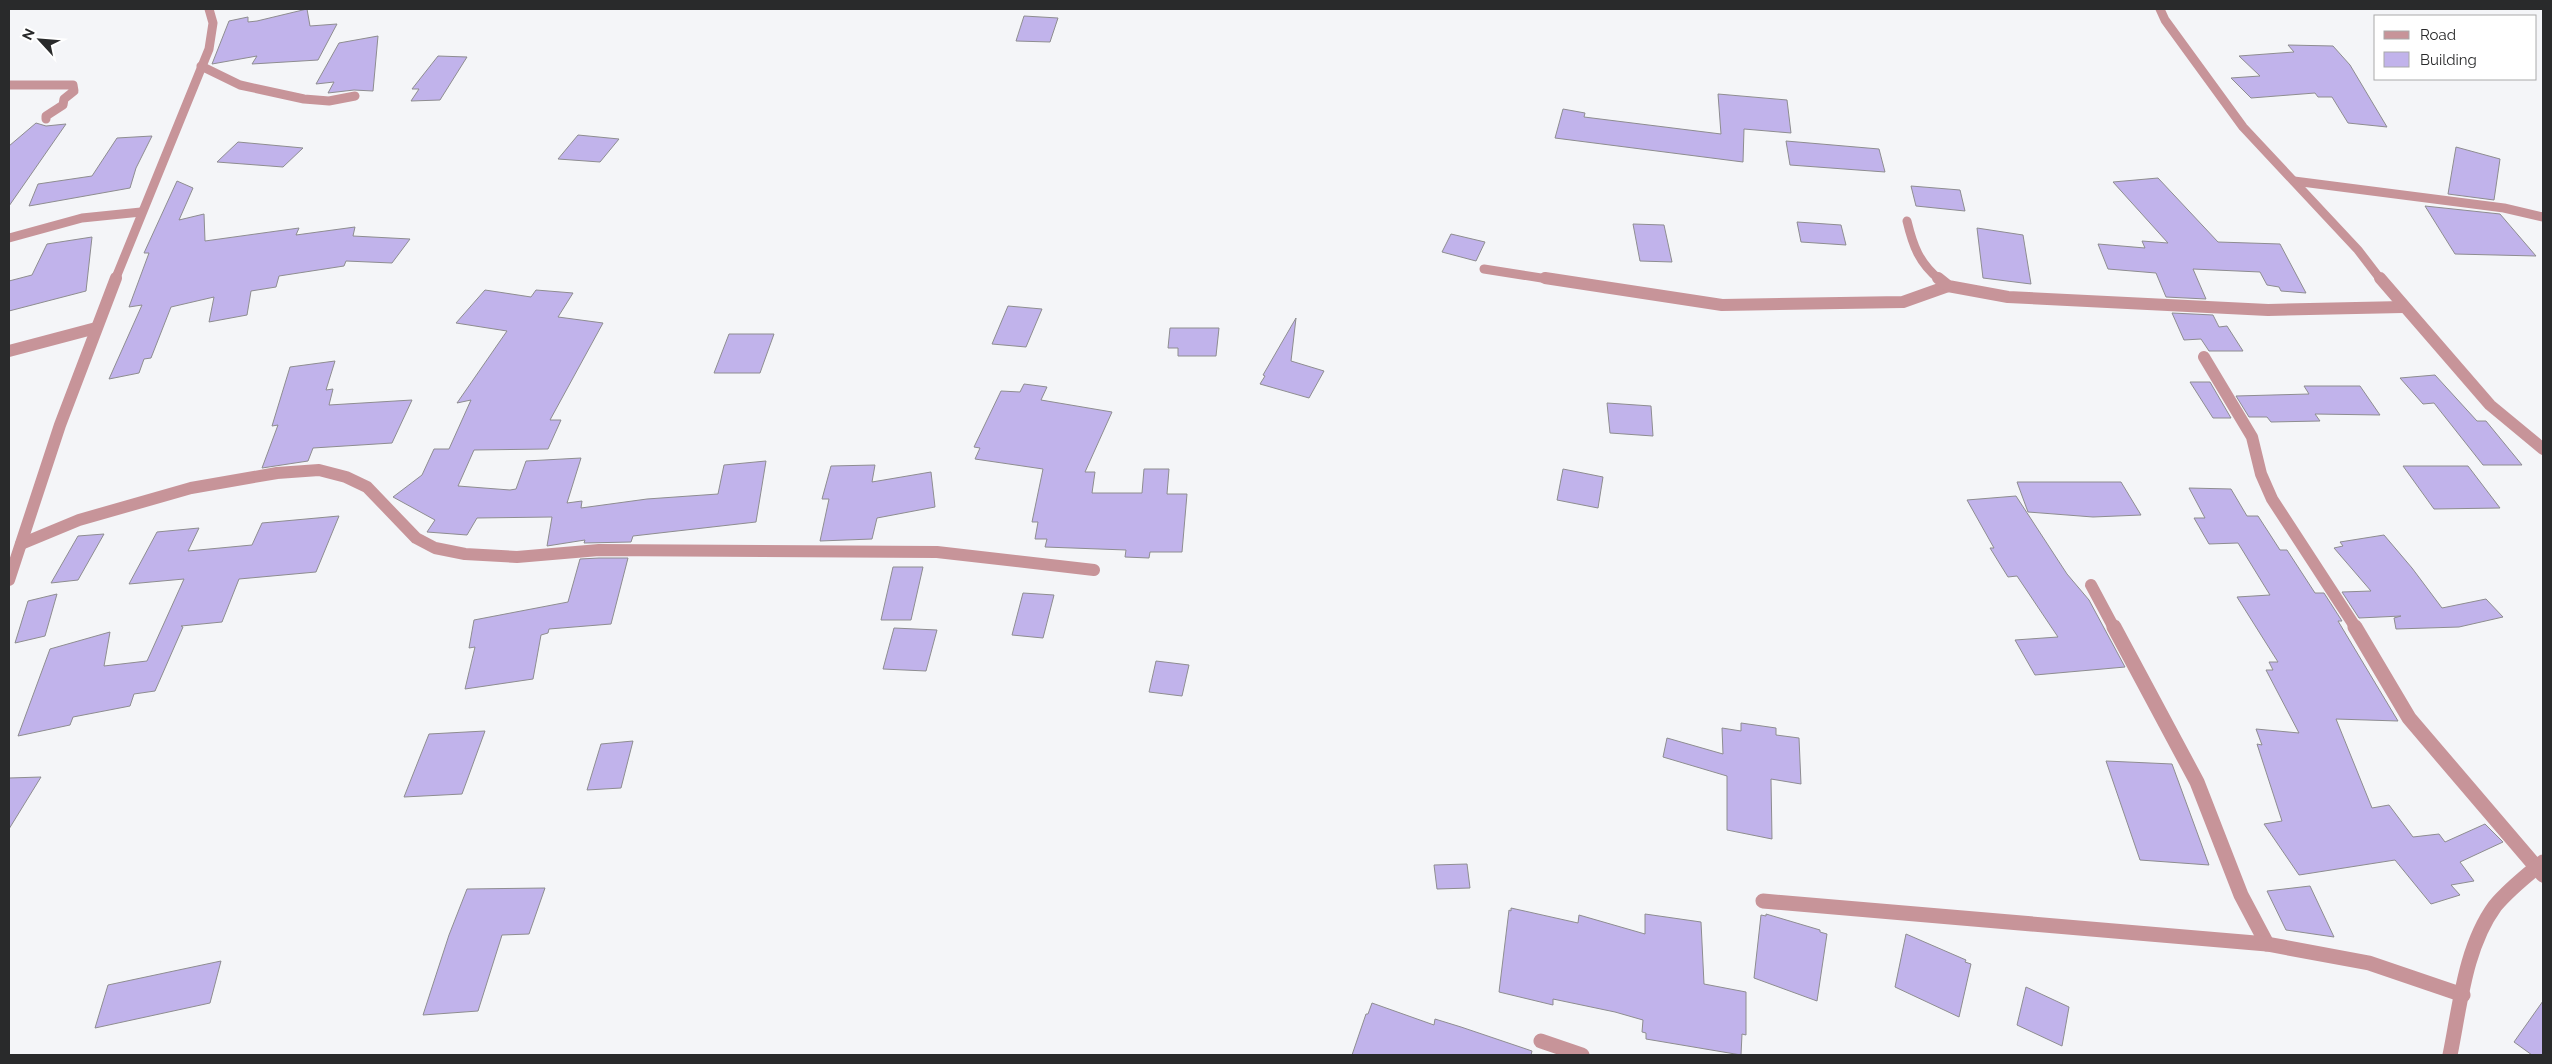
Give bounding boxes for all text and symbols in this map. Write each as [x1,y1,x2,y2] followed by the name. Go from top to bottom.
[15,15,65,65] north arrow
[2374,15,2537,80] legend
[19,26,38,43] text: N
[2420,26,2456,44] text: Road
[2420,51,2477,69] text: Building

